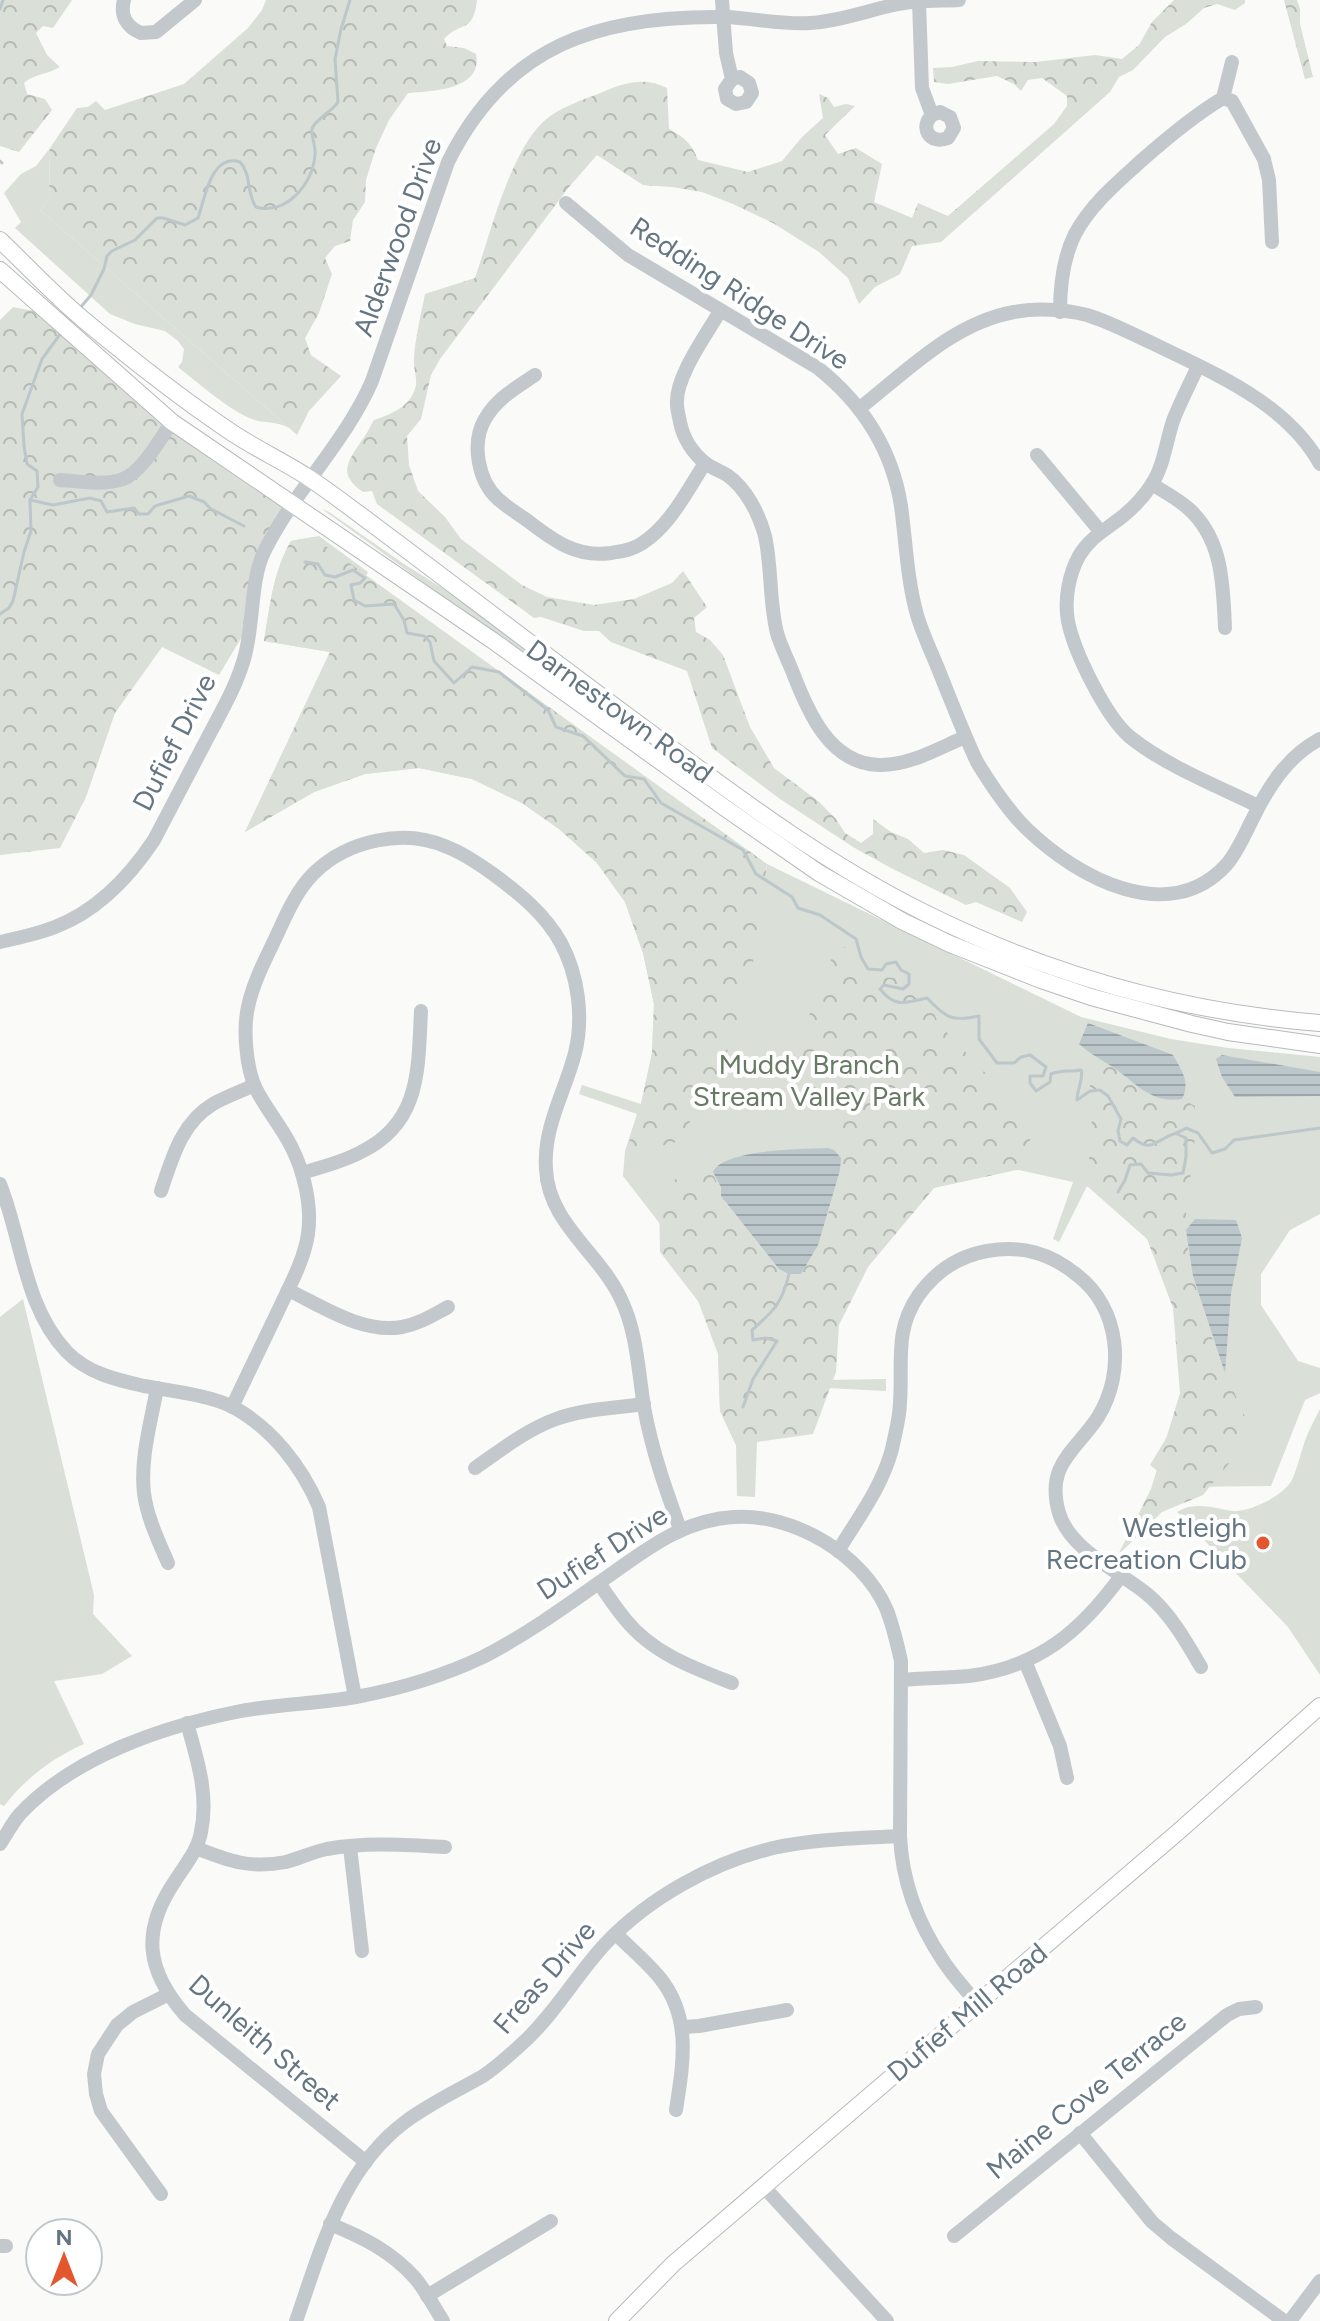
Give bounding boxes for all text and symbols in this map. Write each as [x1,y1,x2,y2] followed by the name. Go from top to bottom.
[345,133,449,341] street label: Alderwood Drive
[624,209,856,377] street label: Redding Ridge Drive
[520,632,720,790] street label: Darnestown Road
[125,668,223,816] street label: Dufief Drive
[693,1047,926,1113] park label: Muddy Branch Stream Valley Park
[530,1497,674,1607] street label: Dufief Drive
[1046,1510,1247,1576] place label: Westleigh Recreation Club
[1254,1534,1272,1552] marker: Westleigh Recreation Club
[486,1914,602,2040] street label: Freas Drive
[880,1935,1054,2089] street label: Dufief Mill Road
[182,1967,348,2117] street label: Dunleith Street
[979,2004,1193,2186] street label: Maine Cove Terrace
[24,2217,104,2297] north arrow
[55,2224,73,2251] text: N

